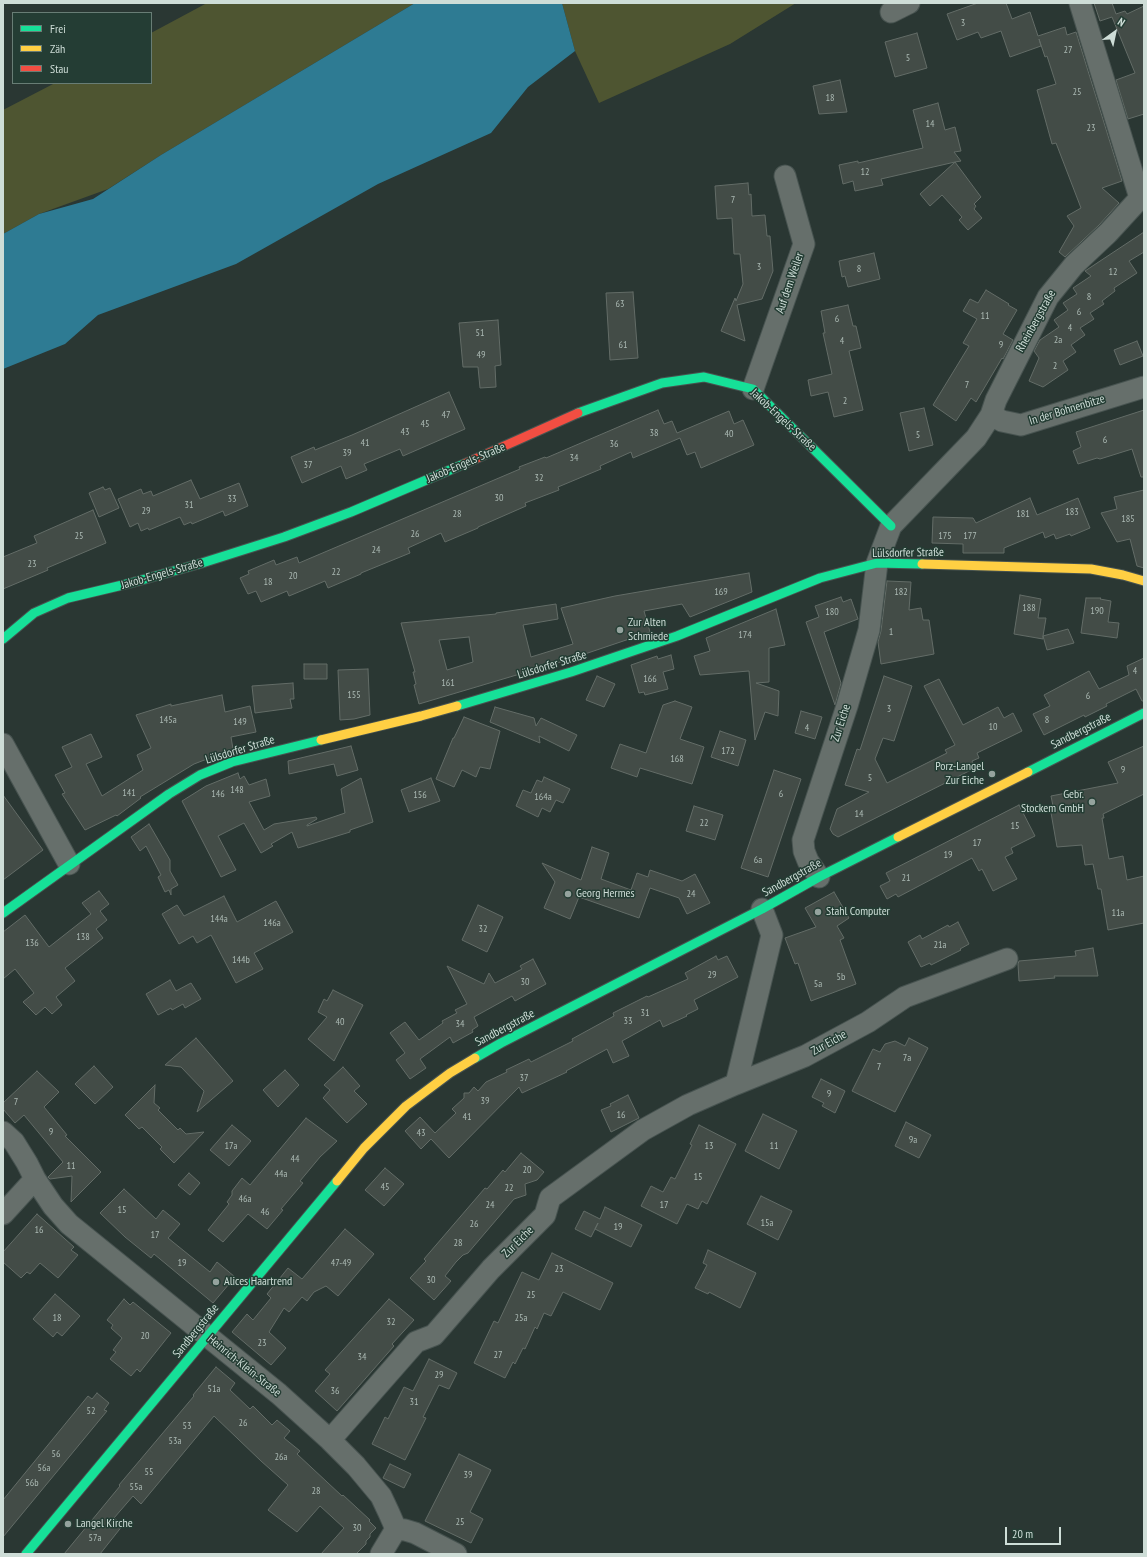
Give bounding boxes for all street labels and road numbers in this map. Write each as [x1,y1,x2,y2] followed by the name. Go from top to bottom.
[773,251,807,315] street label: Auf dem Weiler
[1013,287,1059,355] street label: Rheinbergstraße
[747,386,819,454] street label: Jakob-Engels-Straße
[1027,392,1107,428] street label: In der Bohnenbitze
[424,440,508,486] street label: Jakob-Engels-Straße
[872,545,944,561] street label: Lülsdorfer Straße
[119,555,205,593] street label: Jakob-Engels-Straße
[516,648,588,682] street label: Lülsdorfer Straße
[828,703,854,743] street label: Zur Eiche
[1049,710,1113,752] street label: Sandbergstraße
[204,733,276,767] street label: Lülsdorfer Straße
[760,856,824,900] street label: Sandbergstraße
[473,1006,537,1050] street label: Sandbergstraße
[809,1027,849,1059] street label: Zur Eiche
[499,1223,537,1261] street label: Zur Eiche
[170,1301,222,1361] street label: Sandbergstraße
[204,1332,284,1400] street label: Heinrich-Klein-Straße

